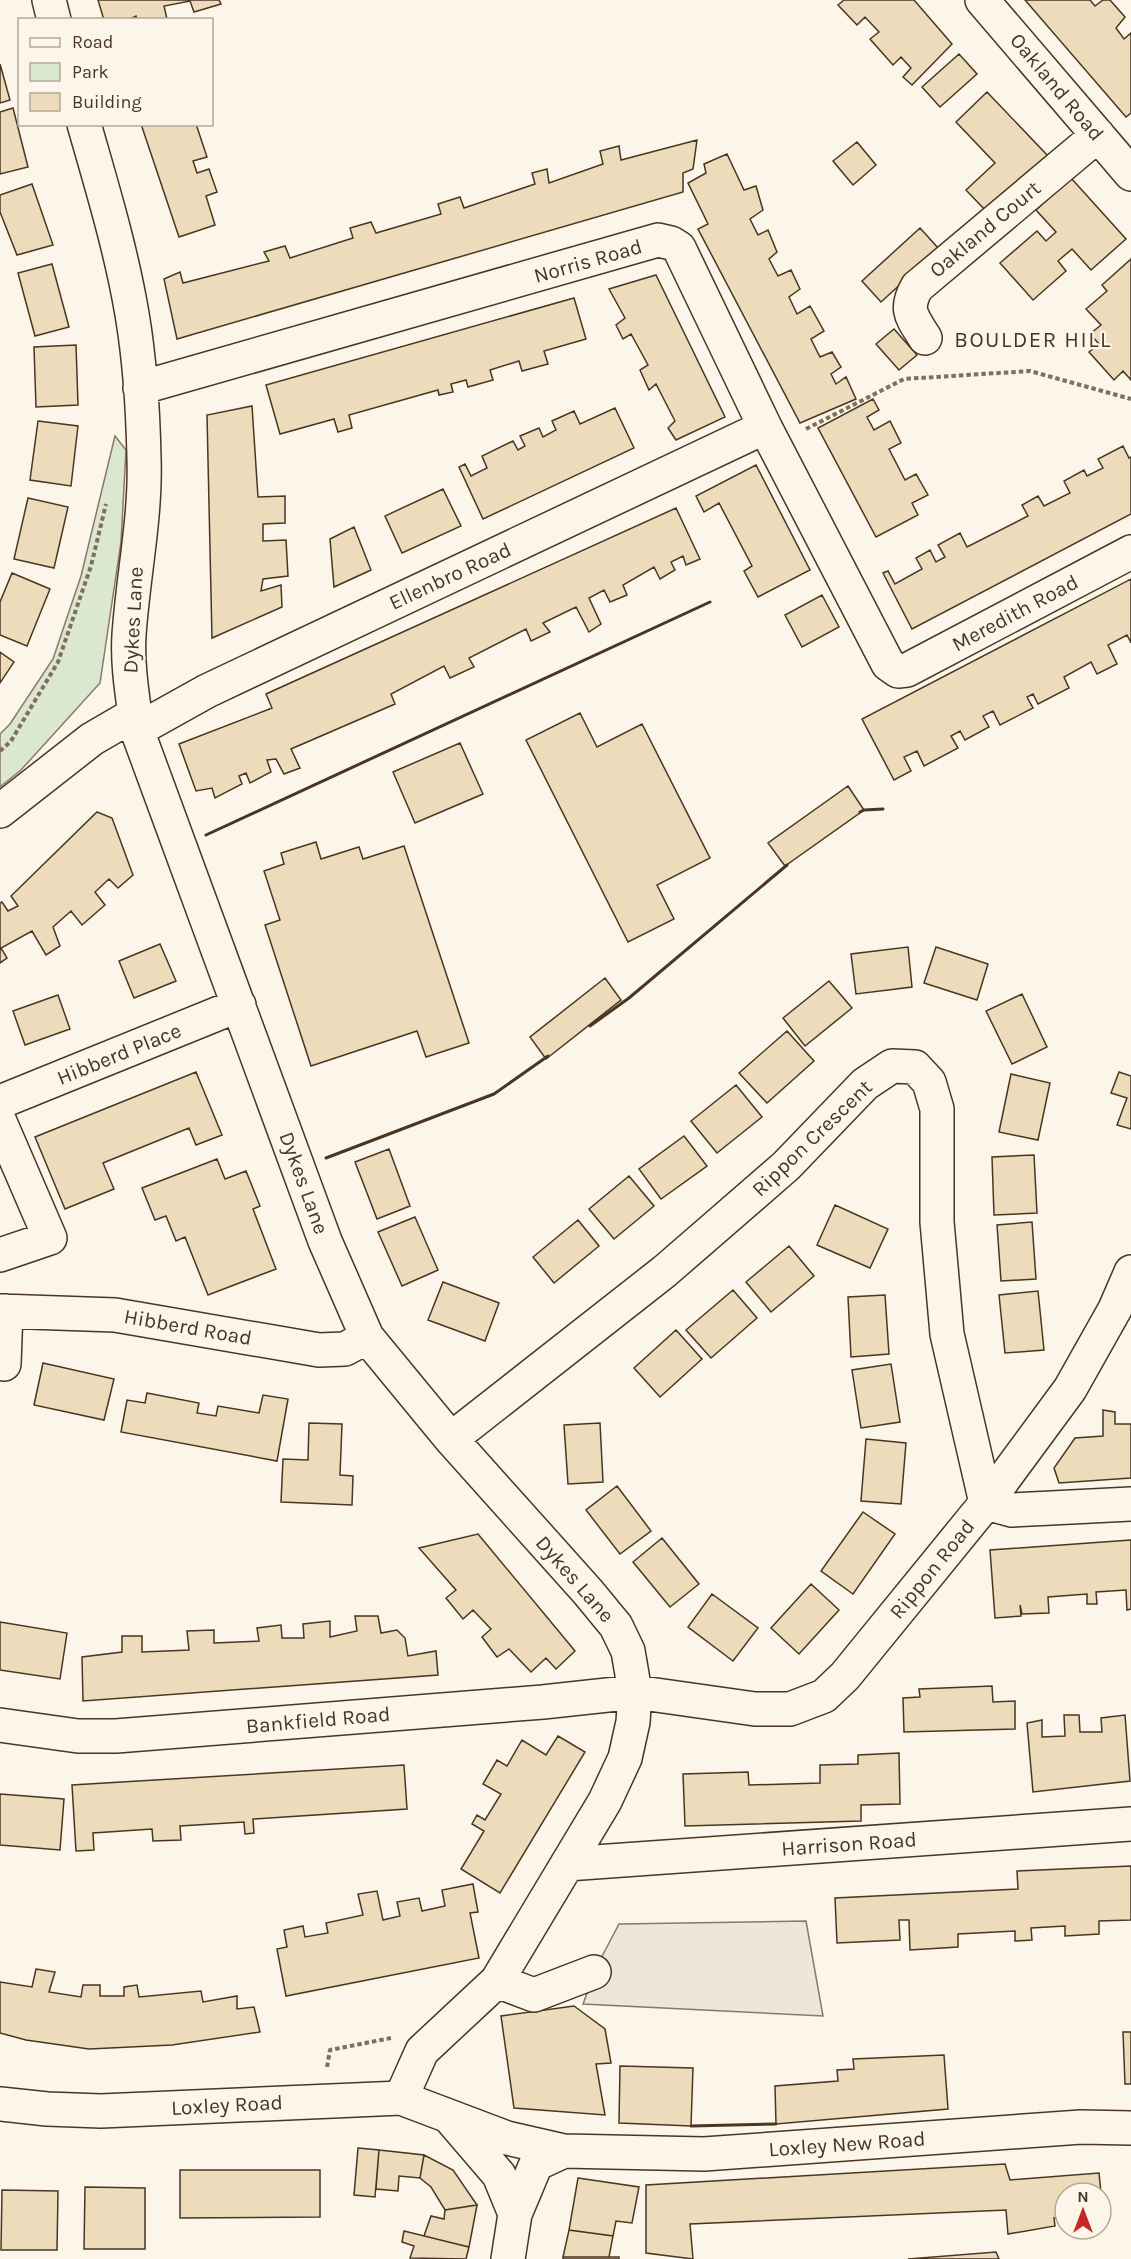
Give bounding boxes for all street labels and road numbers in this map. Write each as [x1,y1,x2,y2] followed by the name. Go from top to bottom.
[1005,28,1109,146] street label: Oakland Road
[925,176,1045,282] street label: Oakland Court
[531,234,645,288] street label: Norris Road
[385,537,515,615] street label: Ellenbro Road
[118,566,148,674] street label: Dykes Lane
[948,570,1082,656] street label: Meredith Road
[53,1018,185,1090] street label: Hibberd Place
[747,1075,877,1201] street label: Rippon Crescent
[274,1129,334,1237] street label: Dykes Lane
[122,1304,254,1350] street label: Hibberd Road
[885,1514,979,1624] street label: Rippon Road
[531,1531,619,1627] street label: Dykes Lane
[245,1702,391,1738] street label: Bankfield Road
[781,1827,917,1861] street label: Harrison Road
[171,2090,283,2120] street label: Loxley Road
[768,2127,926,2161] street label: Loxley New Road

